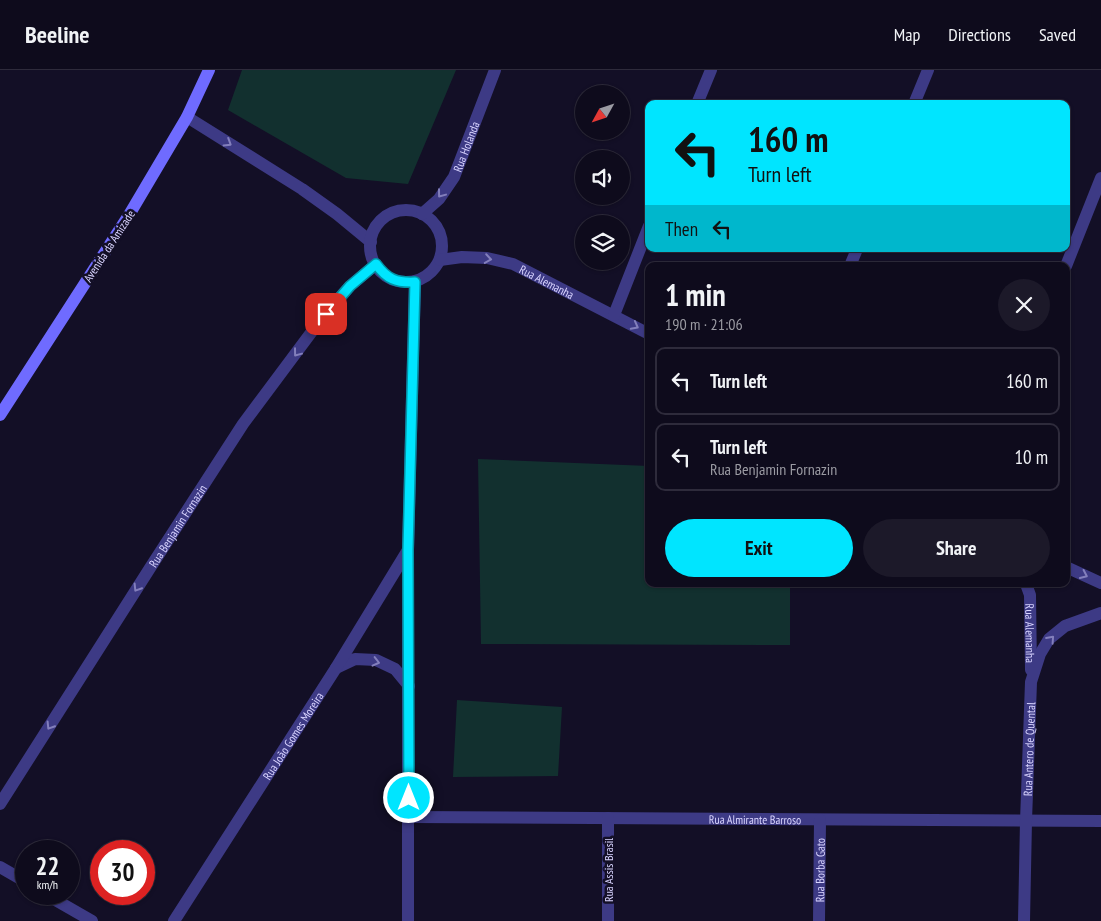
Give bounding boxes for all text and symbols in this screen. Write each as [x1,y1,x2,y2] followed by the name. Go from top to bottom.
[25,19,90,50] text: Beeline
[894,23,920,46] text: Map
[948,23,1011,46] text: Directions
[1039,23,1076,46] text: Saved
[575,85,630,140] north arrow
[575,85,630,270] map controls
[748,116,829,162] text: 160 m
[449,119,482,174] street label: Rua Holanda
[665,120,730,185] icon: left
[223,136,232,146] one-way arrow
[575,150,630,205] button: sound
[748,160,812,188] text: Turn left
[438,189,447,198] one-way arrow
[80,207,138,285] street label: Avenida da Amizade
[575,215,630,270] button: layers
[708,215,736,243] icon: left
[665,217,698,241] text: Then
[484,253,492,264] one-way arrow
[517,261,577,302] street label: Rua Alemanha
[665,275,726,314] text: 1 min
[998,279,1050,331] button: close
[305,293,347,335] pin
[312,300,340,328] icon: arrive
[665,314,743,334] text: 190 m · 21:06
[630,320,639,330] one-way arrow
[294,347,302,356] one-way arrow
[667,367,695,395] icon: left
[710,369,767,393] text: Turn left
[1006,369,1048,393] text: 160 m
[710,435,767,459] text: Turn left
[667,443,695,471] icon: left
[1015,445,1048,469] text: 10 m
[710,459,837,479] text: Rua Benjamin Fornazin
[145,481,210,570] street label: Rua Benjamin Fornazin
[665,519,853,577] button: Exit
[863,519,1050,577] button: Share
[1079,569,1088,580] one-way arrow
[134,583,143,592] one-way arrow
[1023,603,1038,663] street label: Rua Alemanha
[1045,635,1054,644] one-way arrow
[372,656,380,667] one-way arrow
[259,689,326,782] street label: Rua João Gomes Moreira
[1019,702,1038,796] street label: Rua Antero de Quental
[47,720,56,729] one-way arrow
[382,771,434,823] position arrow
[709,811,801,827] street label: Rua Almirante Barroso
[601,838,616,902] street label: Rua Assis Brasil
[812,838,827,902] street label: Rua Borba Gato
[90,840,155,905] speed limit sign: 30
[36,850,59,882] text: 22
[37,877,58,892] text: km/h

